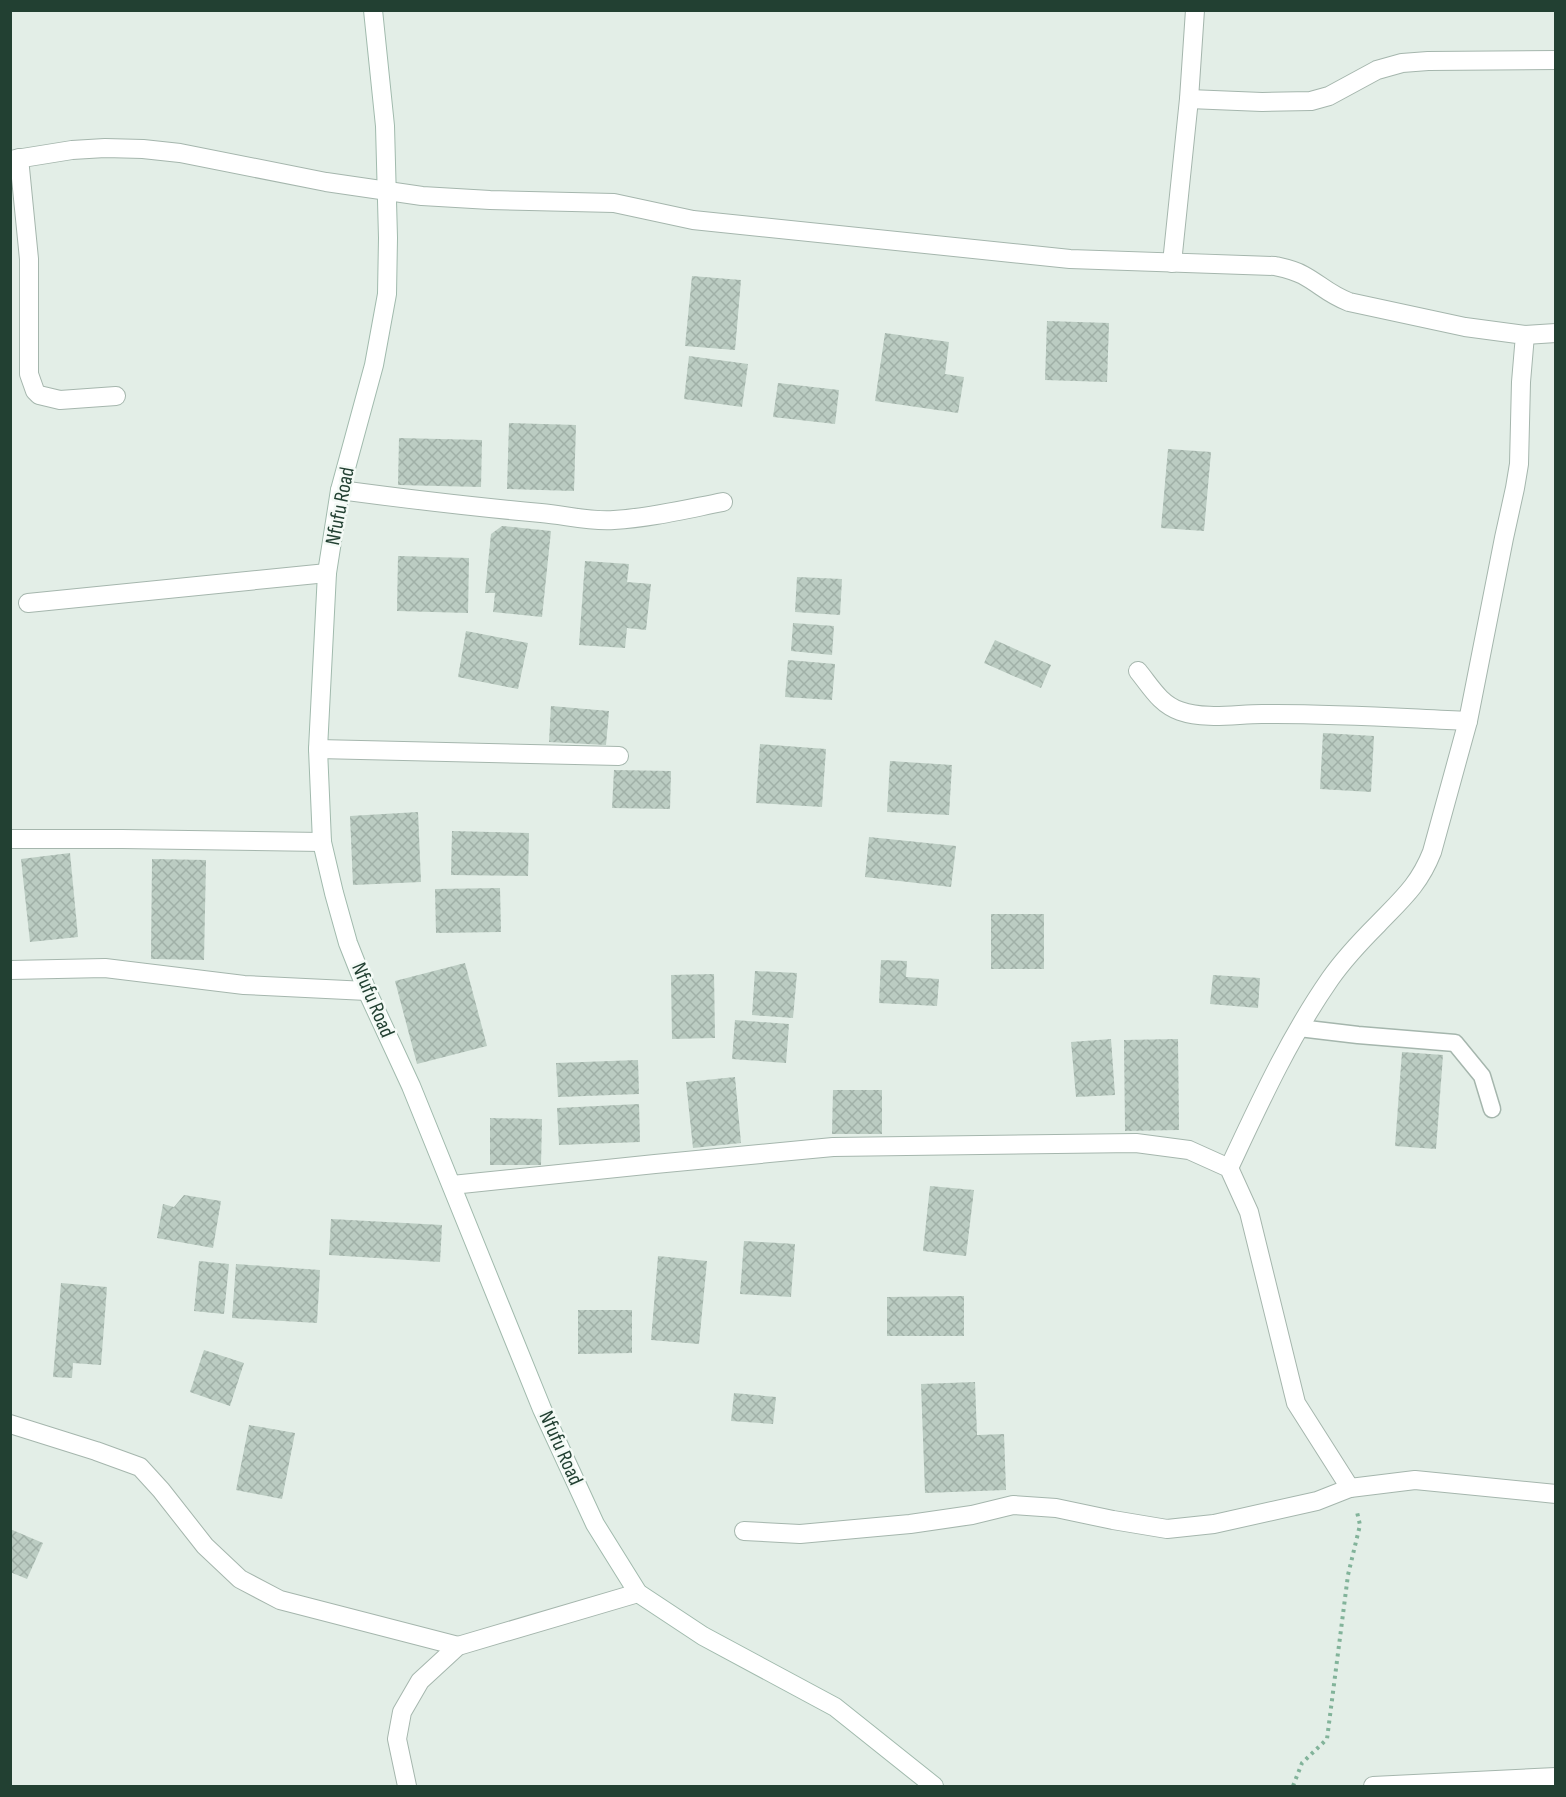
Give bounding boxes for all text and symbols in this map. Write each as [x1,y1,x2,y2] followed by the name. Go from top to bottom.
[320,465,360,547] street label: Nfufu Road
[346,959,400,1041] street label: Nfufu Road
[534,1407,588,1489] street label: Nfufu Road

